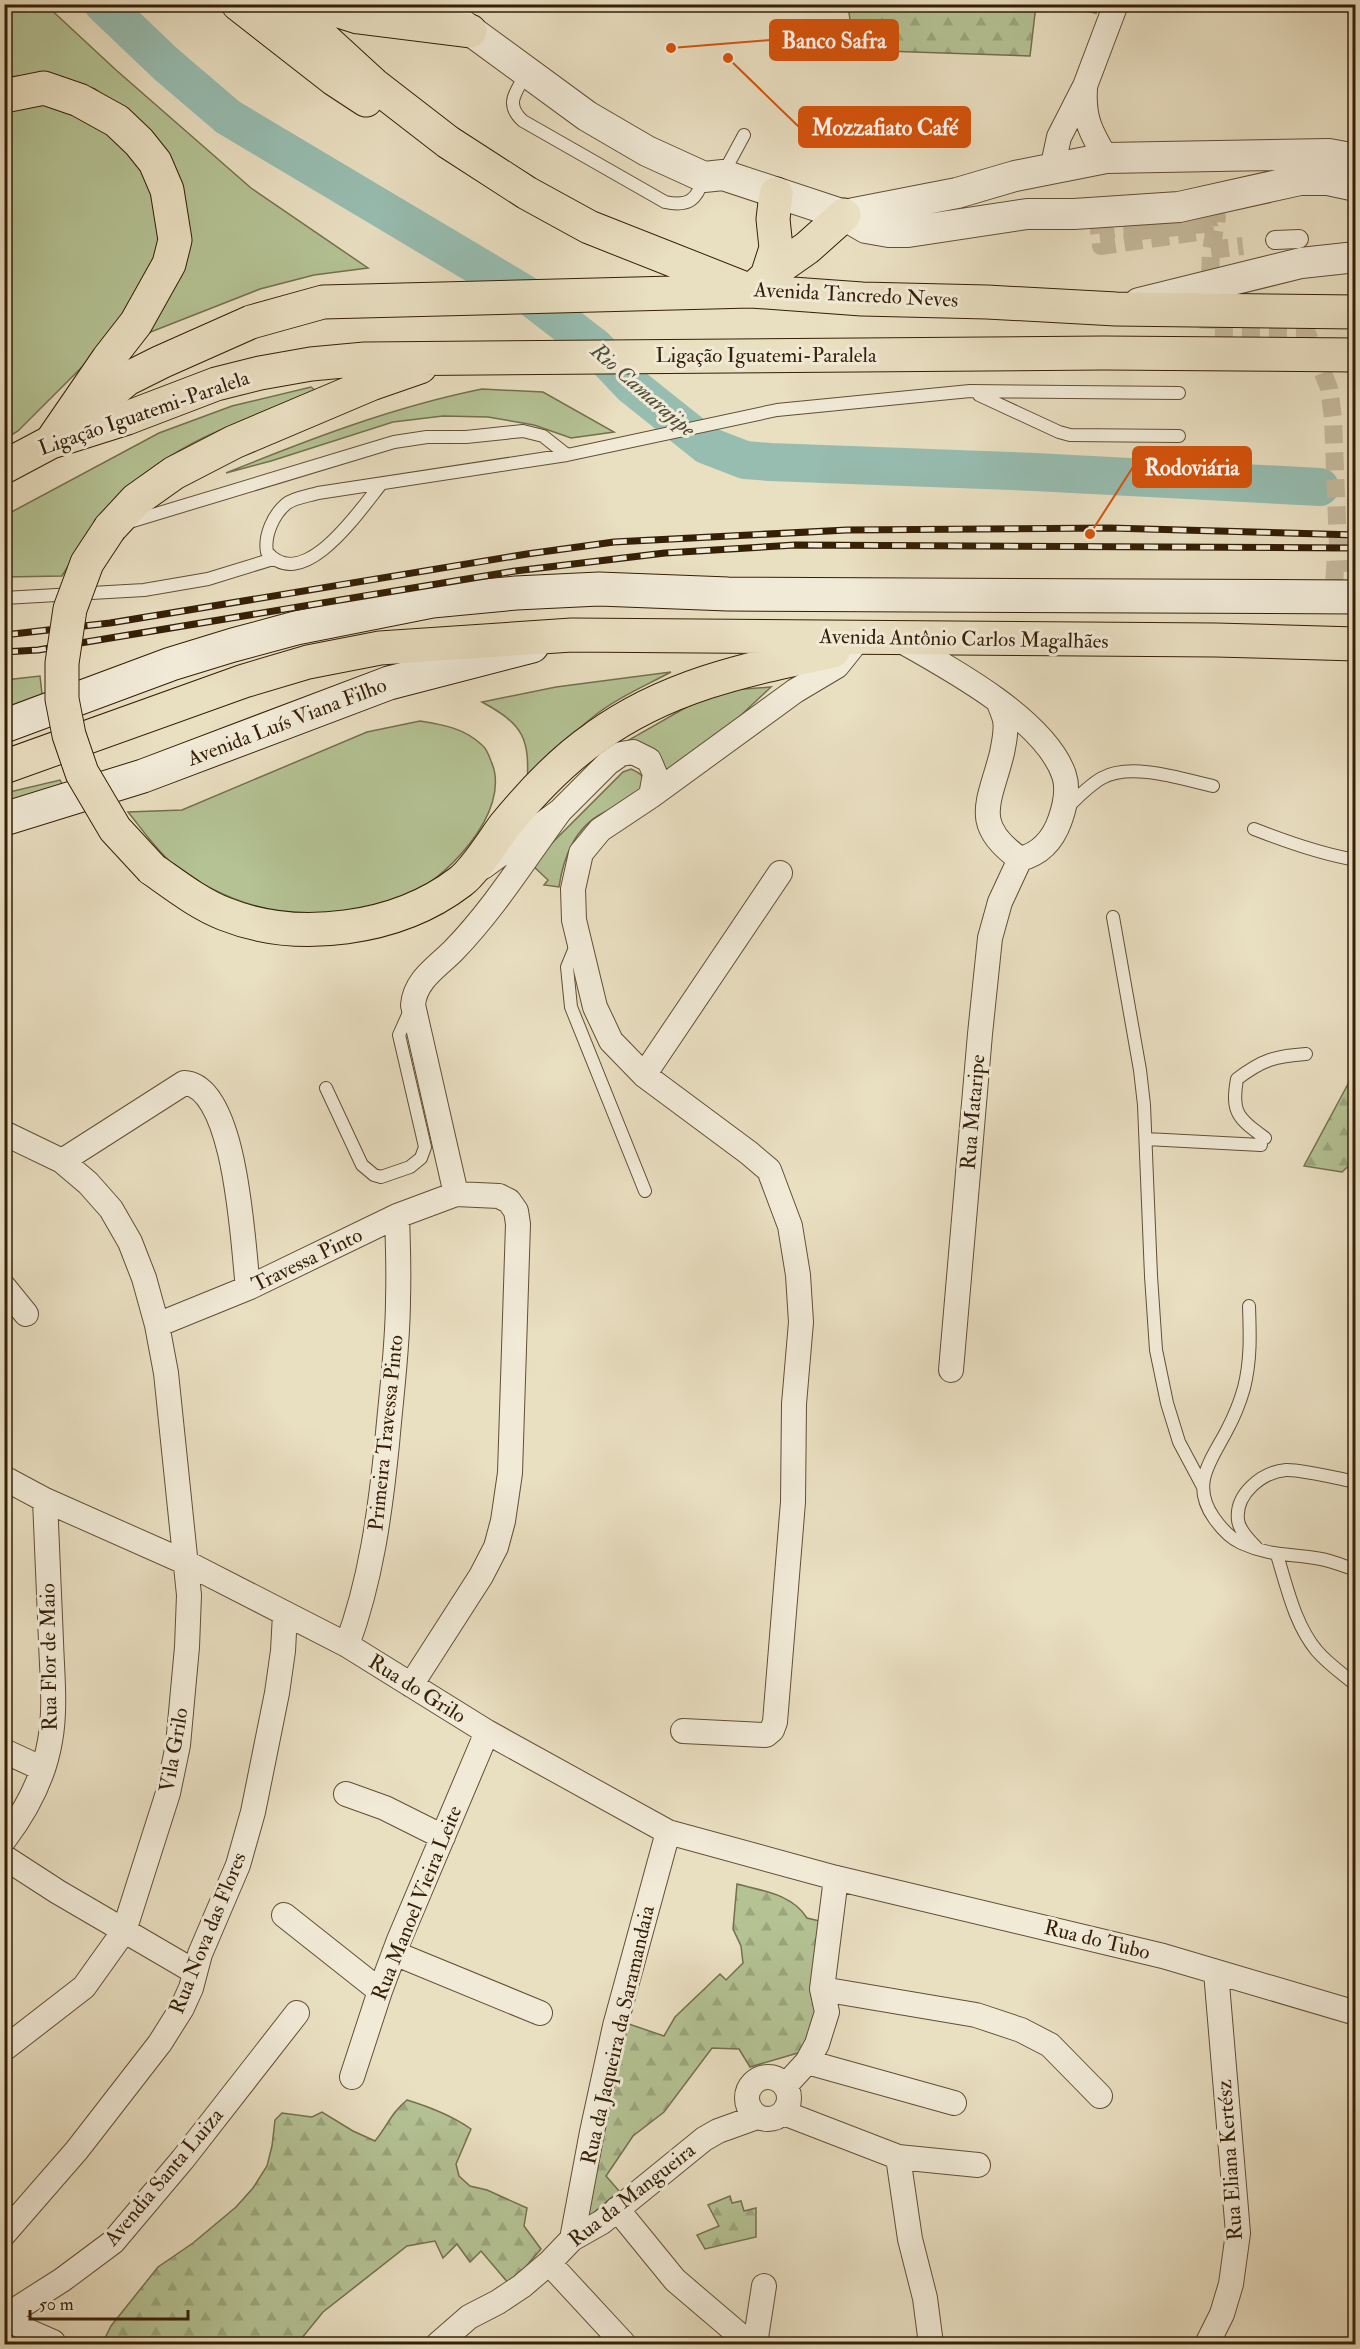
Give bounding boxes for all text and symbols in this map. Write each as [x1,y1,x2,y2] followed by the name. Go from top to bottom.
[770,20,898,60] callout: Banco Safra
[782,27,887,55] text: Banco Safra
[799,107,970,147] callout: Mozzafiato Café
[811,114,959,142] text: Mozzafiato Café
[752,276,959,314] street label: Avenida Tancredo Neves
[584,336,702,444] water label: Rio Camarajipe
[655,342,877,369] street label: Ligação Iguatemi-Paralela
[35,364,253,462] street label: Ligação Iguatemi-Paralela
[1133,447,1251,487] callout: Rodoviária
[1145,454,1240,482] text: Rodoviária
[818,623,1109,655] street label: Avenida Antônio Carlos Magalhães
[183,672,391,773] street label: Avenida Luís Viana Filho
[955,1053,992,1171] street label: Rua Mataripe
[247,1222,367,1298] street label: Travessa Pinto
[362,1334,410,1532] street label: Primeira Travessa Pinto
[34,1583,64,1731] street label: Rua Flor de Maio
[363,1648,471,1730] street label: Rua do Grilo
[153,1706,195,1794] street label: Vila Grilo
[366,1802,468,2004] street label: Rua Manoel Vieira Leite
[163,1848,253,2018] street label: Rua Nova das Flores
[575,1903,661,2167] street label: Rua da Jaqueira da Saramandaia
[1041,1914,1153,1966] street label: Rua do Tubo
[1211,2079,1249,2241] street label: Rua Eliana Kertész
[98,2102,230,2252] street label: Avendia Santa Luiza
[563,2137,701,2253] street label: Rua da Mangueira
[30,2283,188,2321] scale bar
[39,2293,74,2316] text: 50 m

